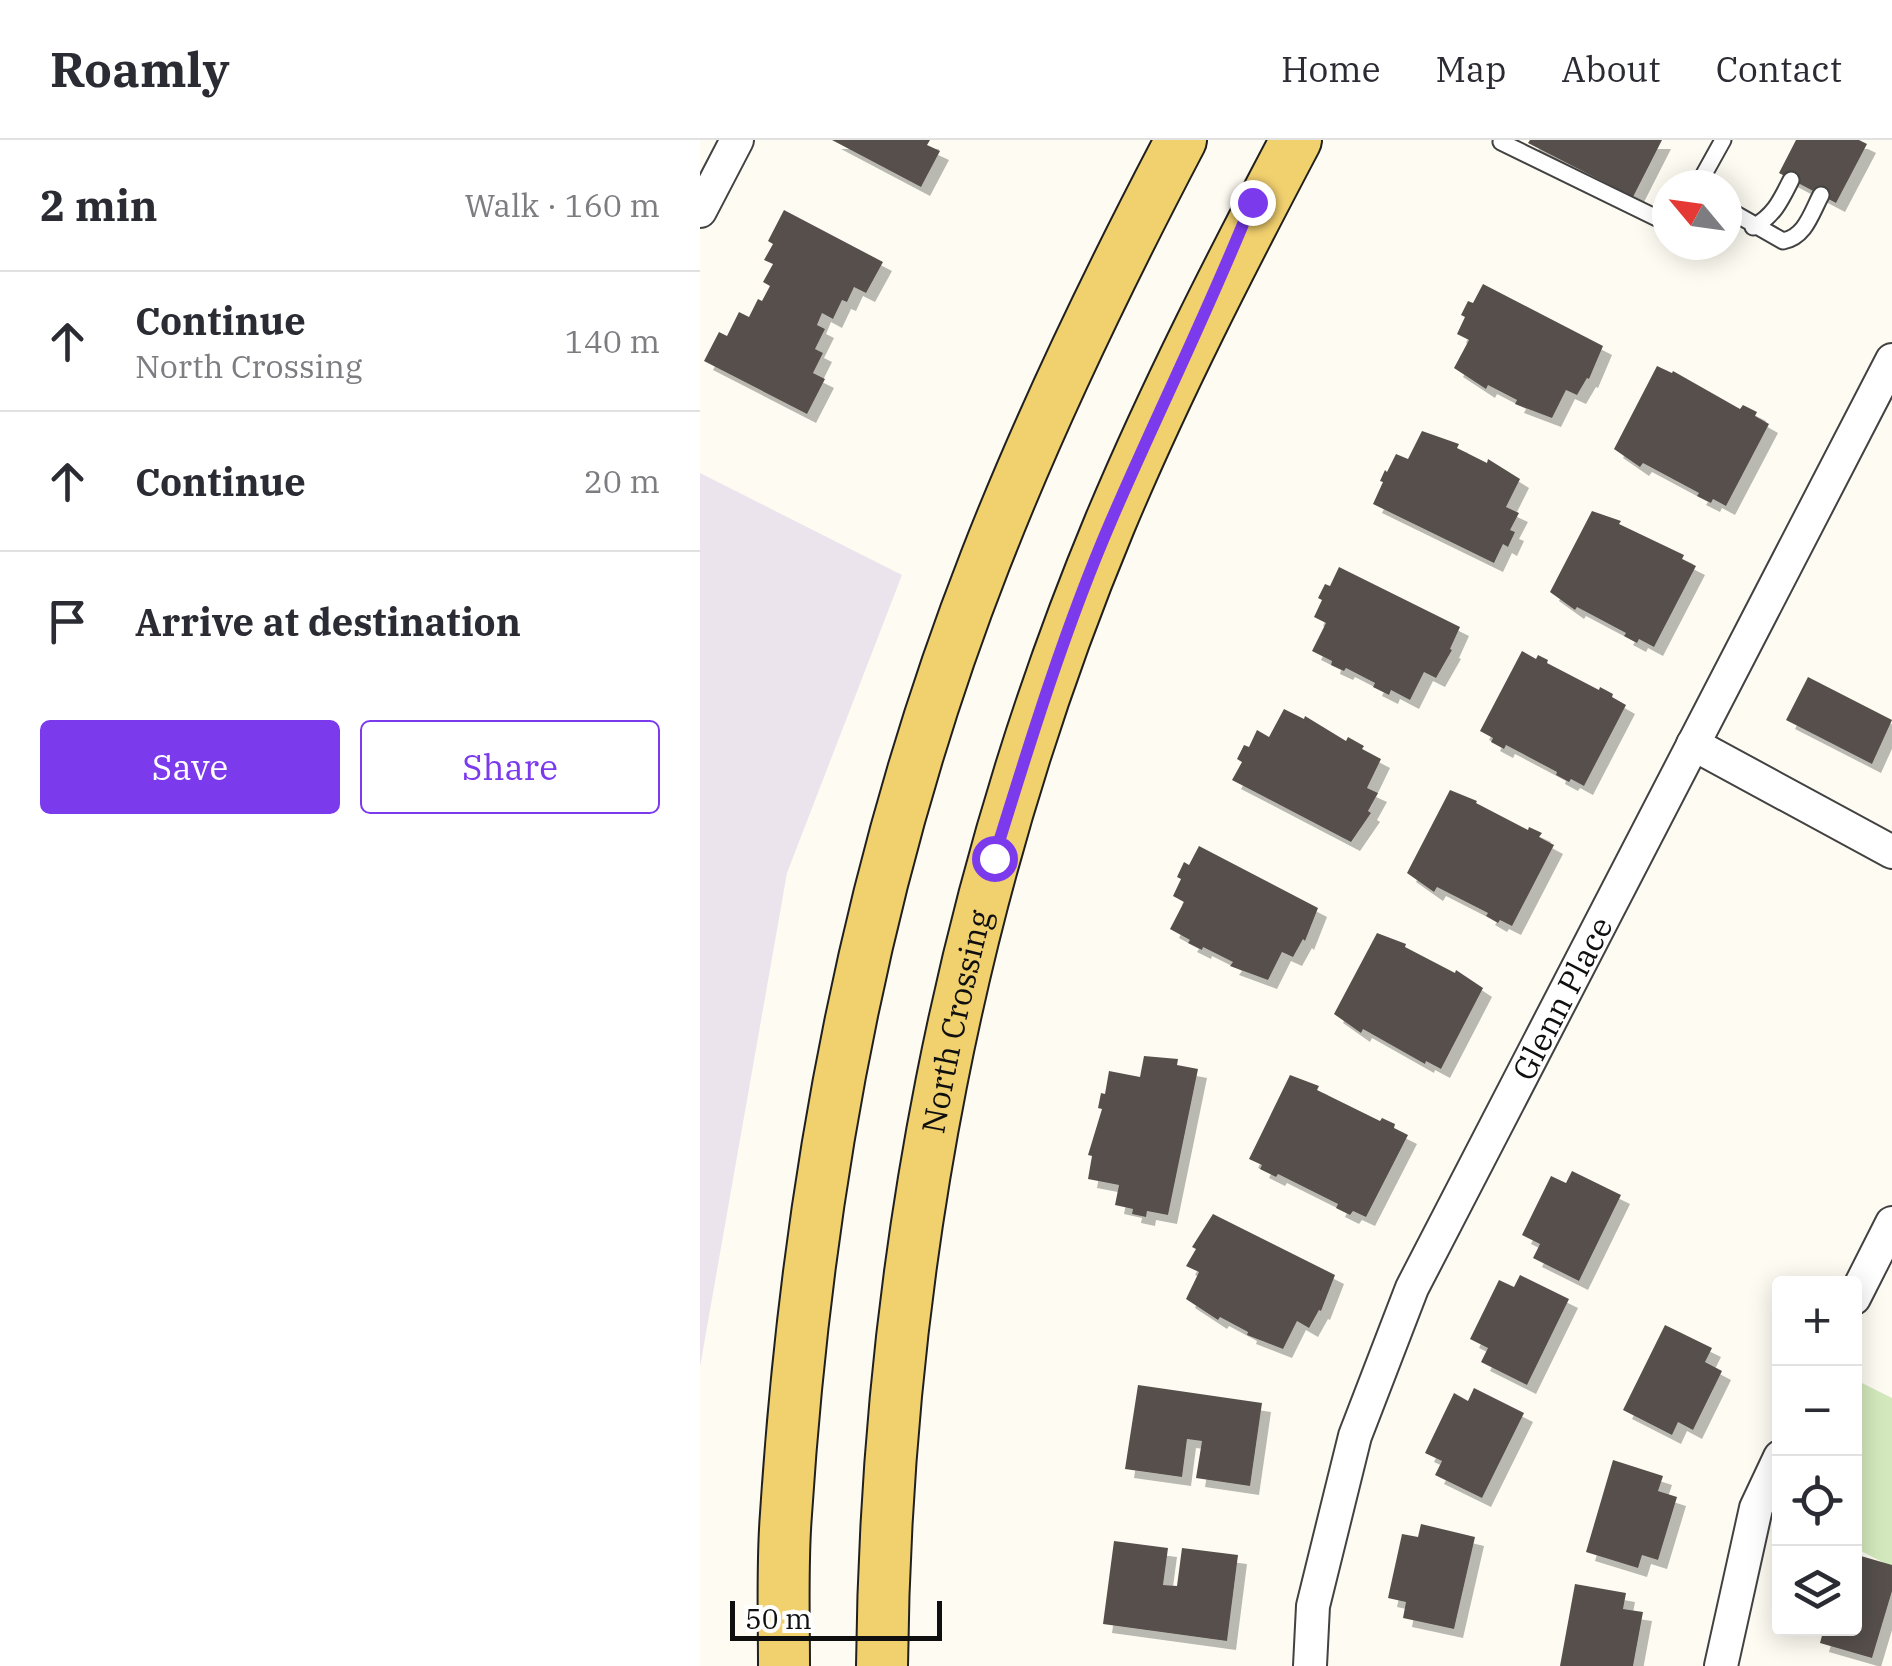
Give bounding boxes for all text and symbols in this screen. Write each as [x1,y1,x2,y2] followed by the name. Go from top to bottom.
[50,38,230,100] text: Roamly
[1281,46,1380,92] text: Home
[1435,46,1507,92] text: Map
[1562,46,1661,92] text: About
[1716,46,1842,92] text: Contact
[1652,170,1742,260] north arrow
[40,178,158,233] text: 2 min
[1230,180,1276,226] route end
[464,184,660,226] text: Walk · 160 m
[135,296,306,345] text: Continue
[40,314,95,369] icon: ahead
[564,320,660,362] text: 140 m
[135,345,362,387] text: North Crossing
[40,454,95,509] icon: ahead
[135,457,306,506] text: Continue
[584,460,660,502] text: 20 m
[40,594,95,649] icon: arrive
[135,597,521,646] text: Arrive at destination
[40,720,340,814] button: Save
[360,720,660,814] button: Share
[972,836,1018,882] route start
[911,905,1001,1137] street label: North Crossing
[1502,909,1622,1087] street label: Glenn Place
[1772,1276,1862,1636] map controls
[1772,1276,1862,1366] button: +
[1772,1366,1862,1456] button: −
[1772,1456,1862,1546] button: locate
[1772,1546,1862,1636] button: layers
[730,1596,942,1640] scale bar
[745,1600,812,1637] text: 50 m

